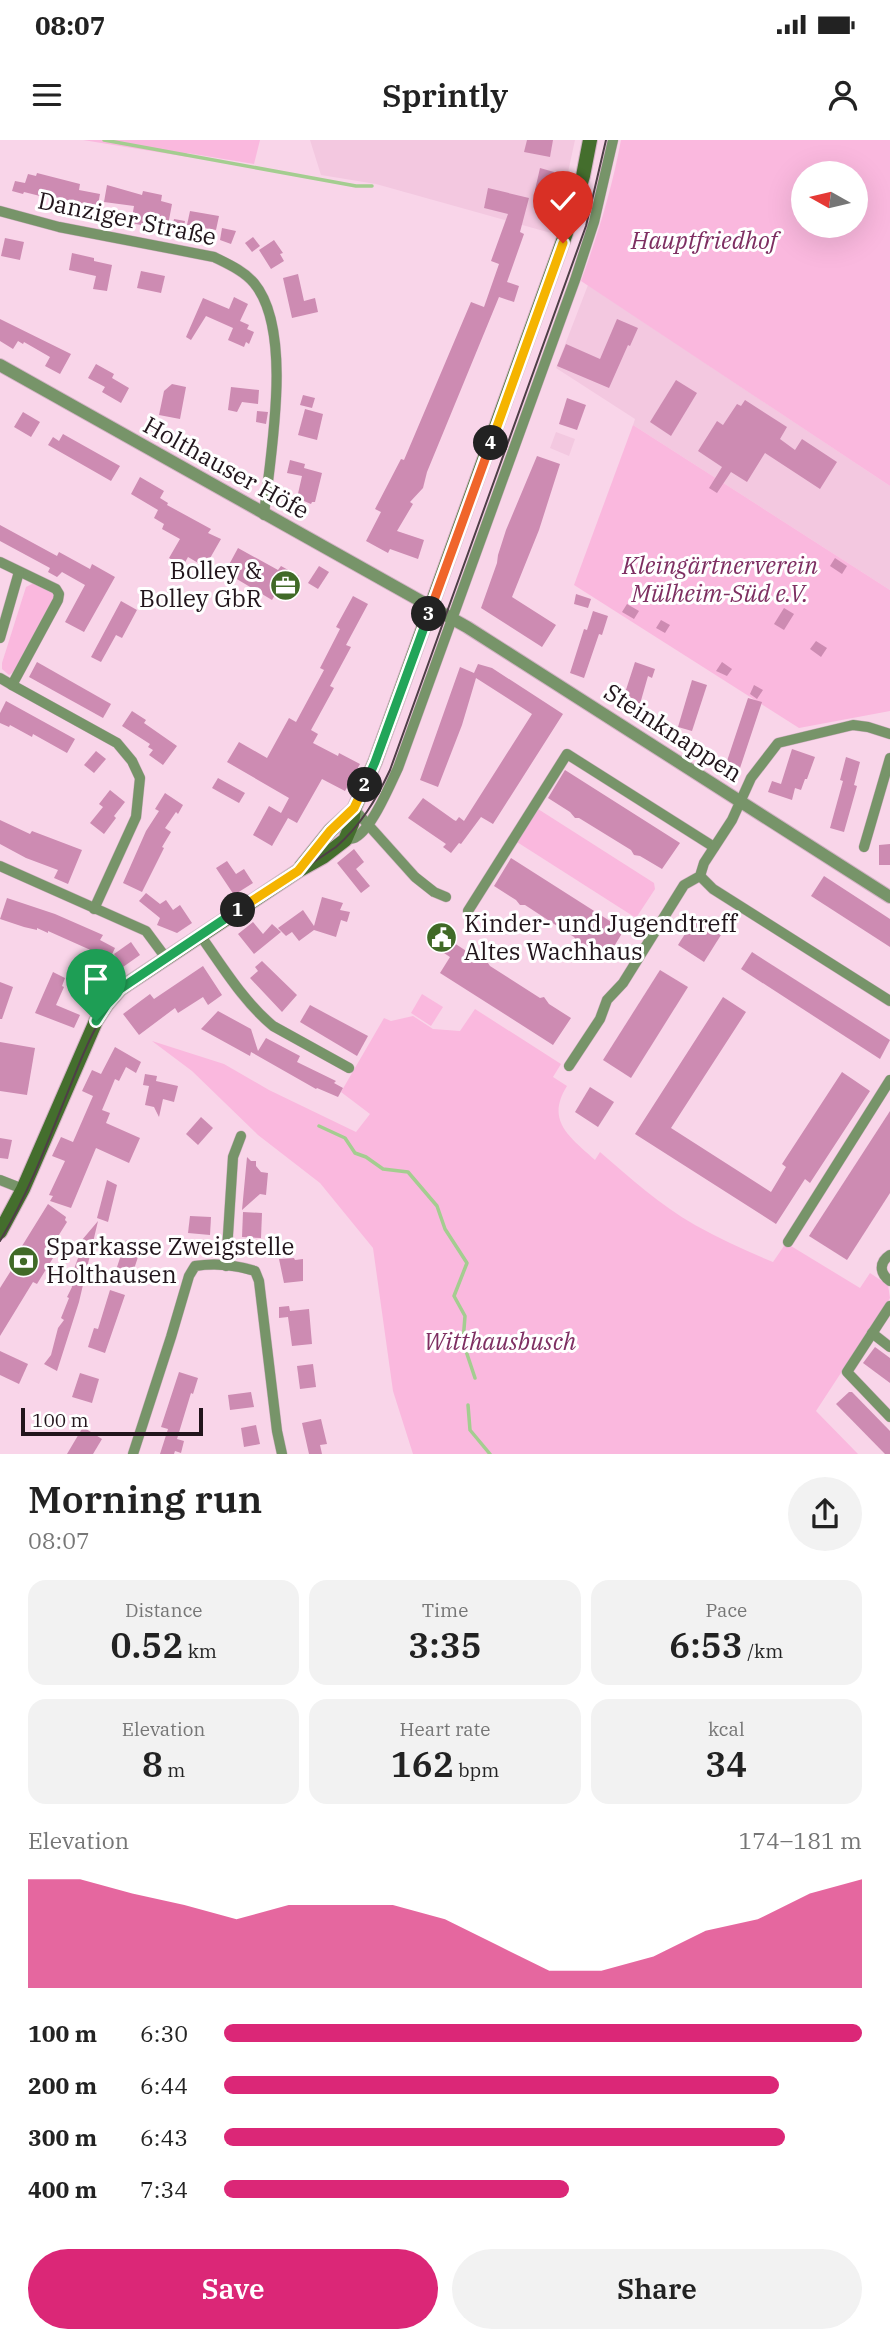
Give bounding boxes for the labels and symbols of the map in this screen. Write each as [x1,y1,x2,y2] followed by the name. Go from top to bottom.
[791,161,868,238] north arrow
[533,171,593,243] pin
[35,183,219,253] street label: Danziger Straße
[630,224,782,256] park label: Hauptfriedhof
[138,408,315,526] street label: Holthauser Höfe
[474,426,508,460] pin: 4
[621,549,818,609] park label: Kleingärtnerverein Mülheim-Süd e.V.
[139,554,262,614] place label: Bolley & Bolley GbR
[268,568,302,602] office icon: Bolley & Bolley GbR
[412,596,446,631] pin: 3
[598,676,749,789] street label: Steinknappen
[348,768,382,802] pin: 2
[220,892,256,928] pin: 1
[464,907,739,967] place label: Kinder- und Jugendtreff Altes Wachhaus
[424,921,458,955] public building icon: Kinder- und Jugendtreff Altes Wachhaus
[66,949,126,1021] pin
[46,1230,294,1290] place label: Sparkasse Zweigstelle Holthausen
[6,1244,40,1278] bank icon: Sparkasse Zweigstelle Holthausen
[424,1325,576,1357] park label: Witthausbusch
[21,1405,203,1437] scale bar

